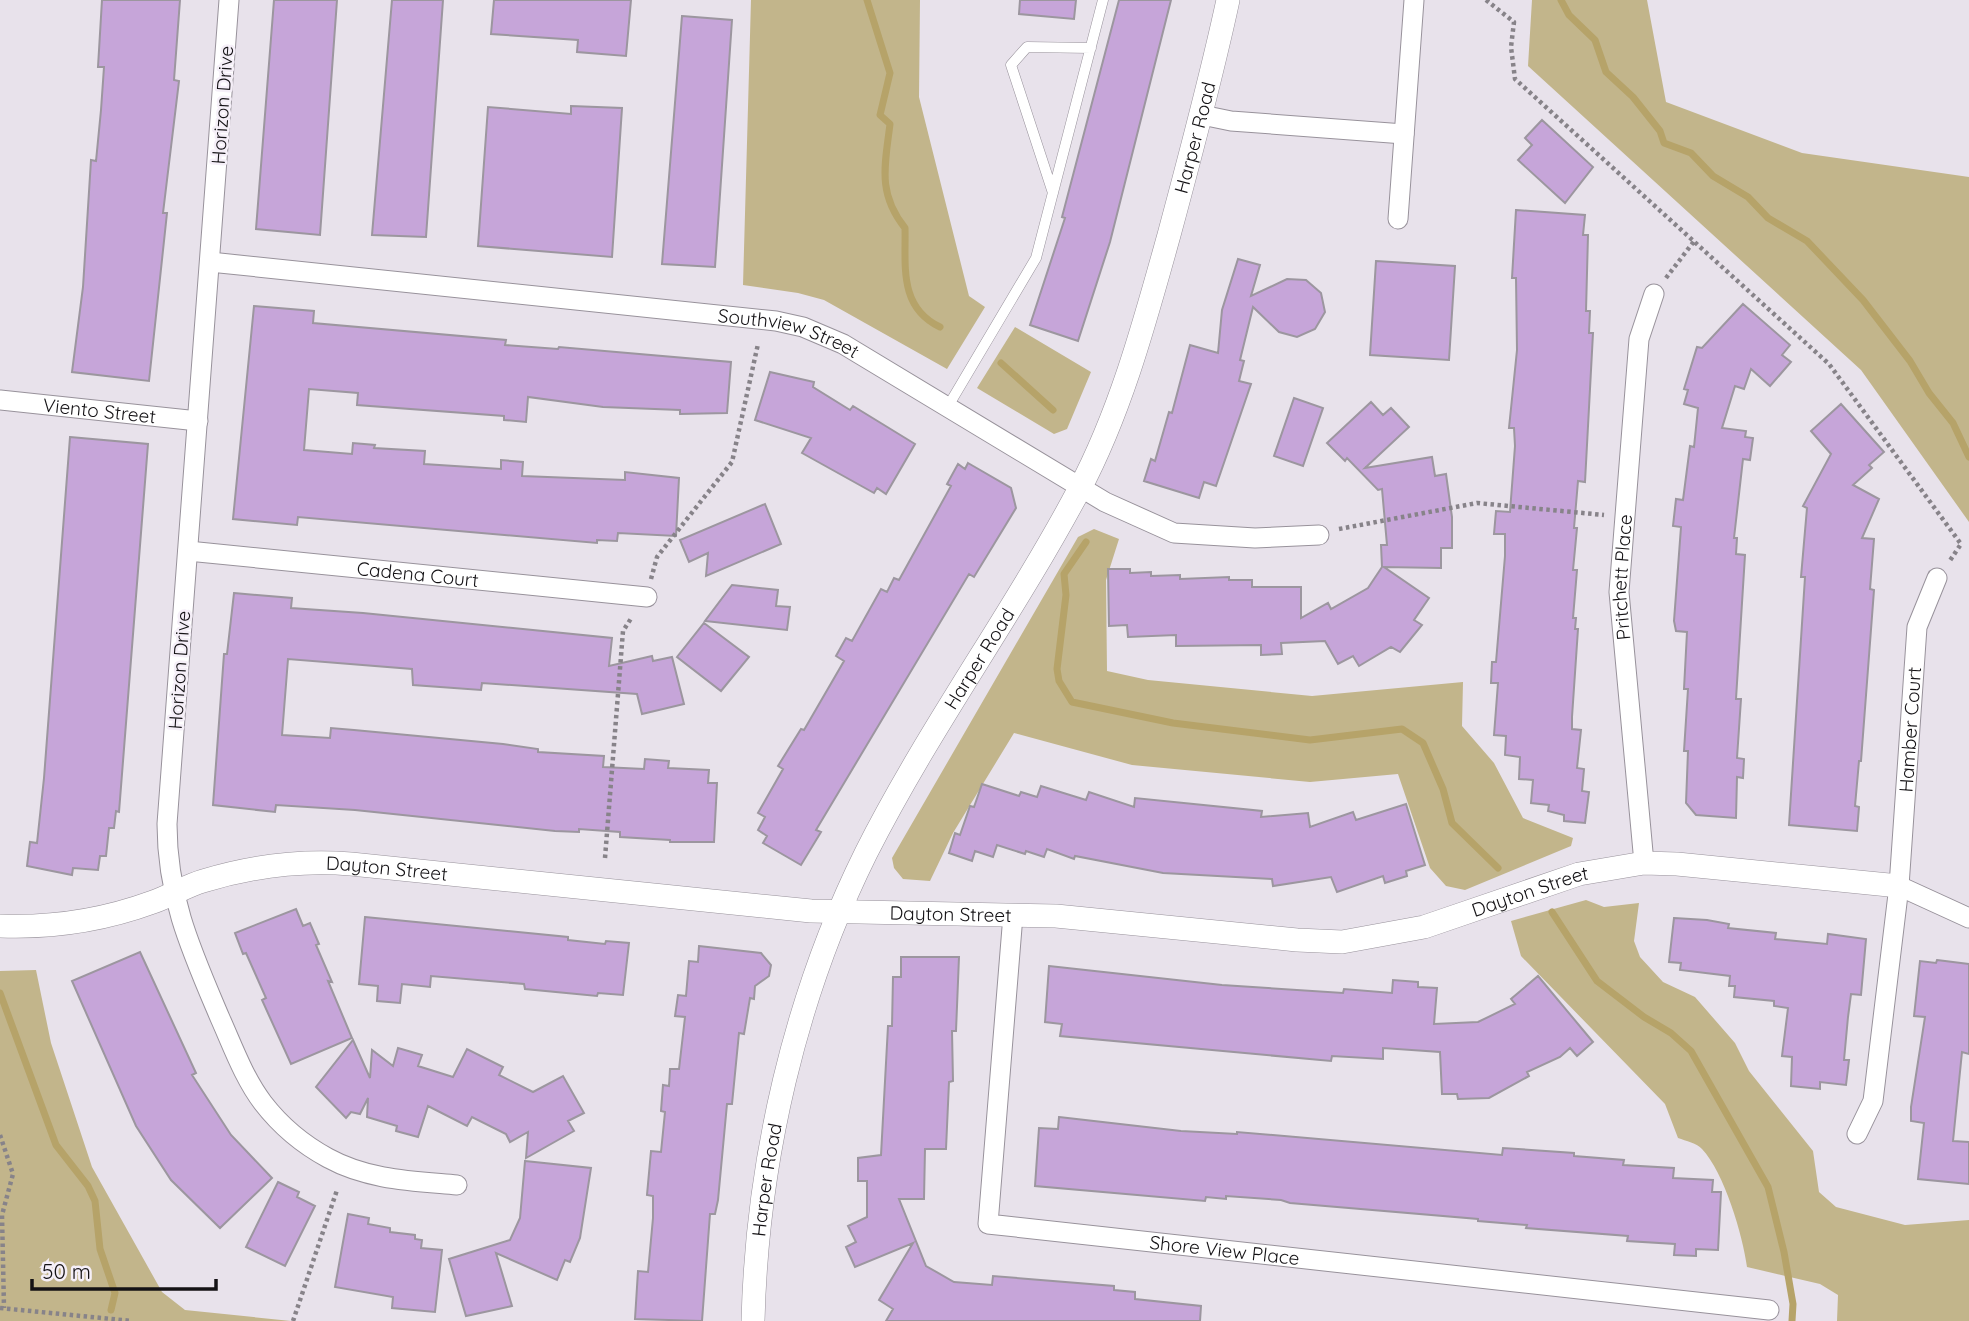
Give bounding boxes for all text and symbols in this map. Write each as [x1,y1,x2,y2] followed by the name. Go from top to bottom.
[206,45,238,165] street label: Horizon Drive
[1169,79,1221,196] street label: Harper Road
[717,303,864,363] street label: Southview Street
[42,393,157,428] street label: Viento Street
[1607,513,1637,641] street label: Pritchett Place
[356,556,480,592] street label: Cadena Court
[939,604,1019,714] street label: Harper Road
[163,610,195,730] street label: Horizon Drive
[1894,666,1926,793] street label: Hamber Court
[326,851,449,886] street label: Dayton Street
[1468,861,1590,922] street label: Dayton Street
[889,901,1012,927] street label: Dayton Street
[746,1121,787,1238] street label: Harper Road
[1148,1230,1301,1270] street label: Shore View Place
[32,1248,215,1292] scale bar
[42,1258,91,1284] text: 50 m

